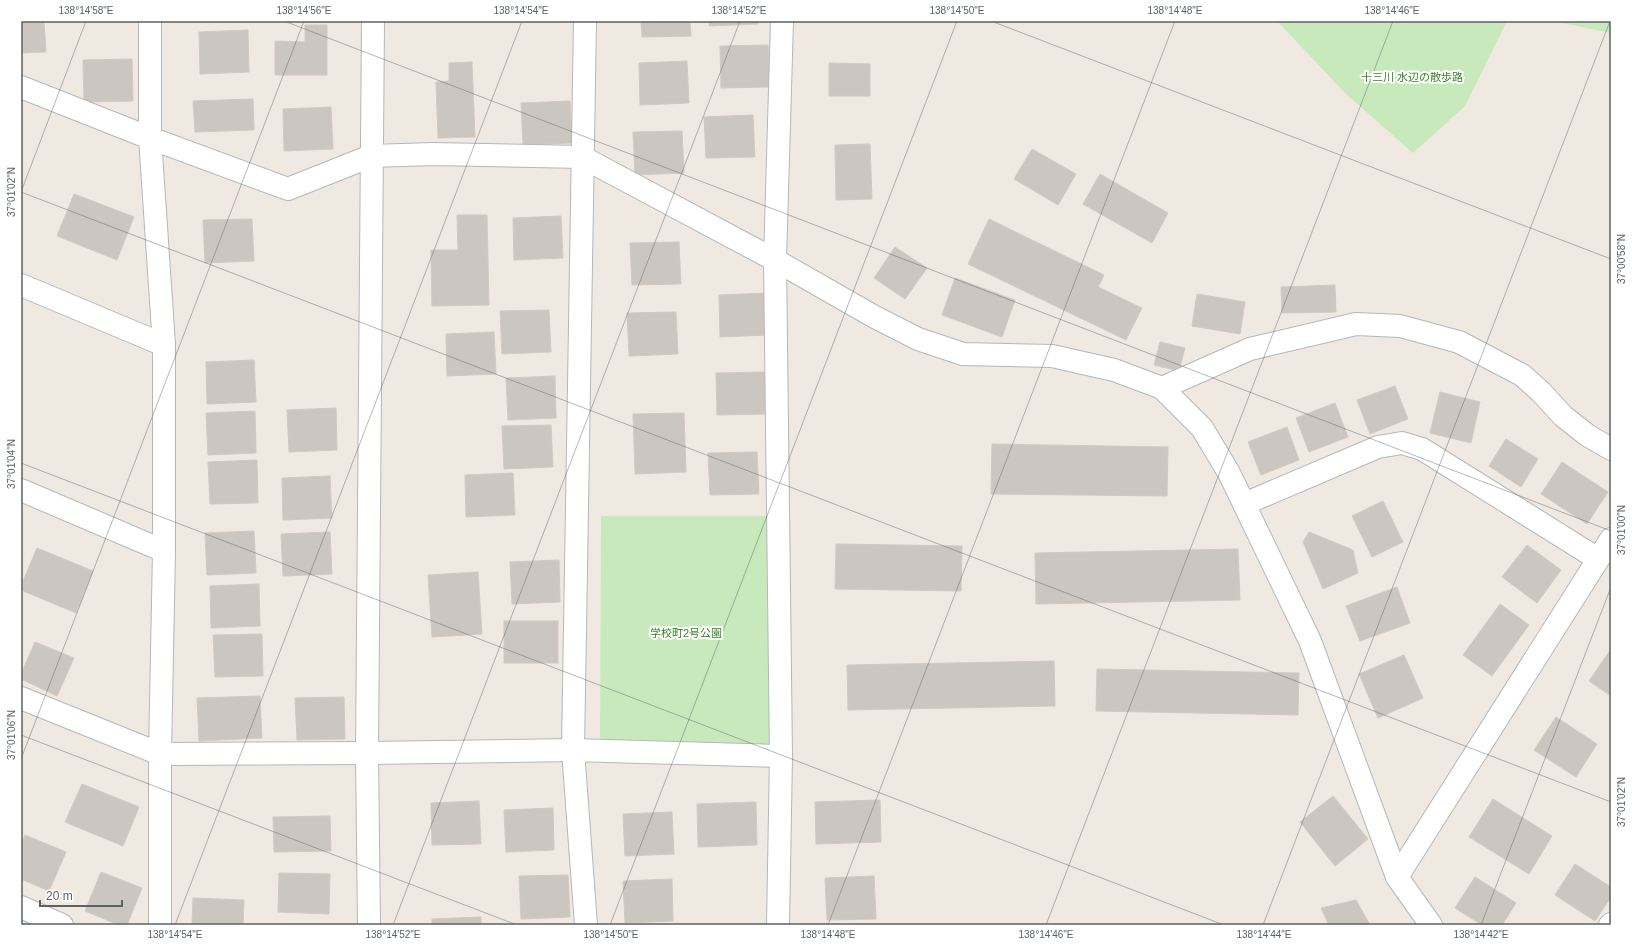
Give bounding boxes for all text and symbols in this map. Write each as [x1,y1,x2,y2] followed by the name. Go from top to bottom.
[58,5,114,16] text: 138°14'58"E
[276,5,332,16] text: 138°14'56"E
[493,5,549,16] text: 138°14'54"E
[711,5,767,16] text: 138°14'52"E
[929,5,985,16] text: 138°14'50"E
[1147,5,1203,16] text: 138°14'48"E
[1364,5,1420,16] text: 138°14'46"E
[1361,71,1463,83] park label: 十三川 水辺の散歩路
[6,167,17,217] text: 37°01'02"N
[1616,234,1627,284] text: 37°00'58"N
[6,439,17,489] text: 37°01'04"N
[1616,505,1627,555] text: 37°01'00"N
[650,627,722,639] park label: 学校町2号公園
[6,710,17,760] text: 37°01'06"N
[1616,777,1627,827] text: 37°01'02"N
[40,882,122,908] scale bar
[46,889,73,903] text: 20 m
[147,929,203,940] text: 138°14'54"E
[365,929,421,940] text: 138°14'52"E
[583,929,639,940] text: 138°14'50"E
[800,929,856,940] text: 138°14'48"E
[1018,929,1074,940] text: 138°14'46"E
[1236,929,1292,940] text: 138°14'44"E
[1453,929,1509,940] text: 138°14'42"E

